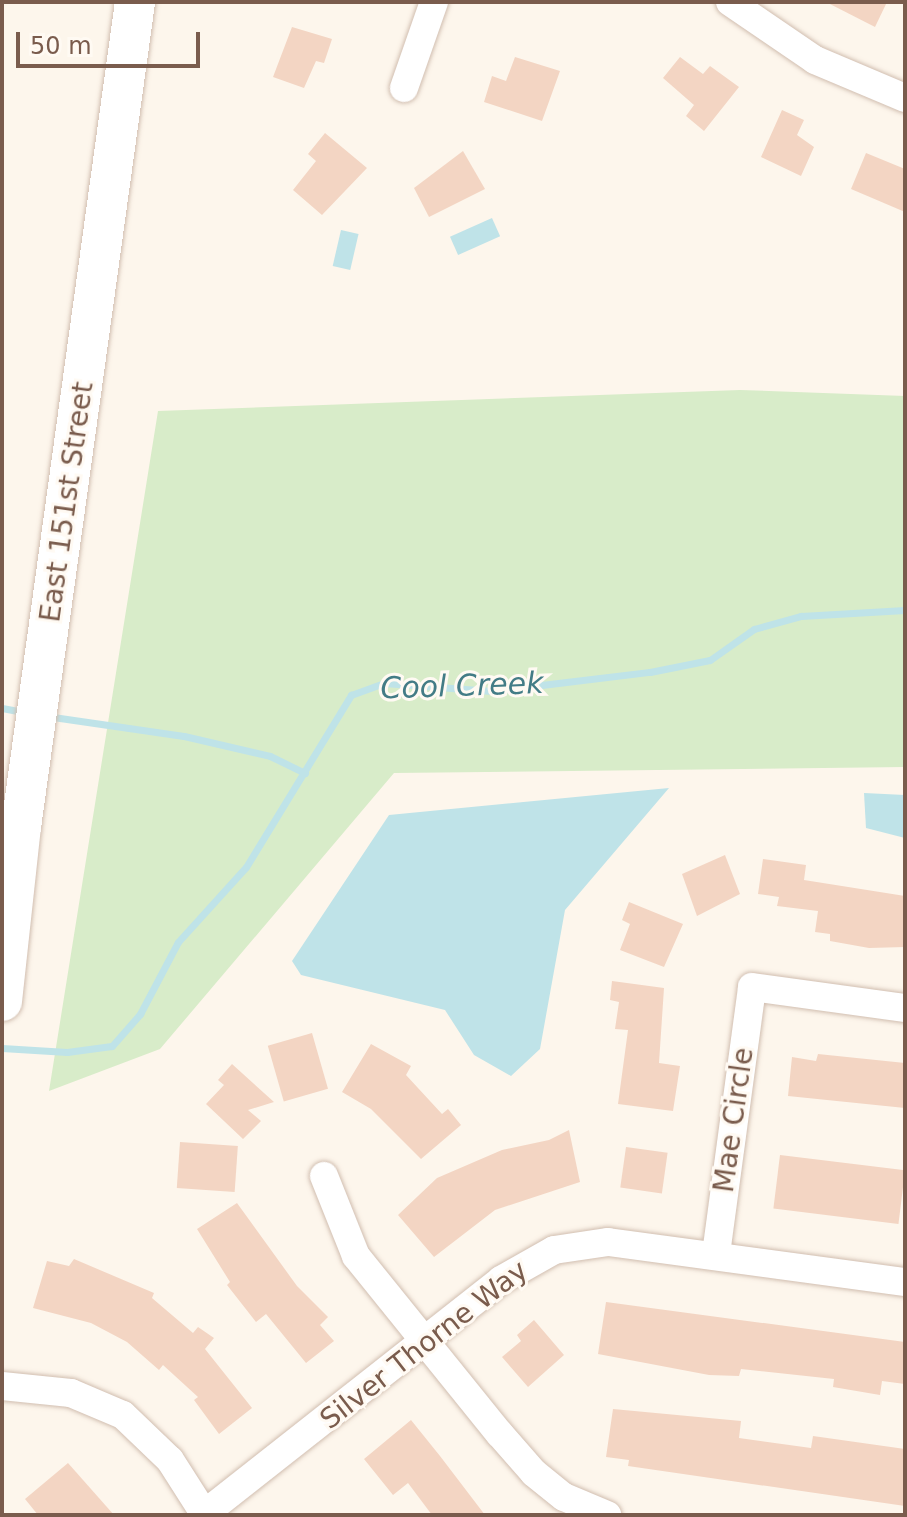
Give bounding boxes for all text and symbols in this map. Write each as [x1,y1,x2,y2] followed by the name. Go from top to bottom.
[20,16,204,66] scale bar
[30,32,92,60] text: 50 m
[34,380,100,624] street label: East 151st Street
[380,665,544,707] water label: Cool Creek
[707,1045,761,1195] street label: Mae Circle
[314,1254,534,1436] street label: Silver Thorne Way

